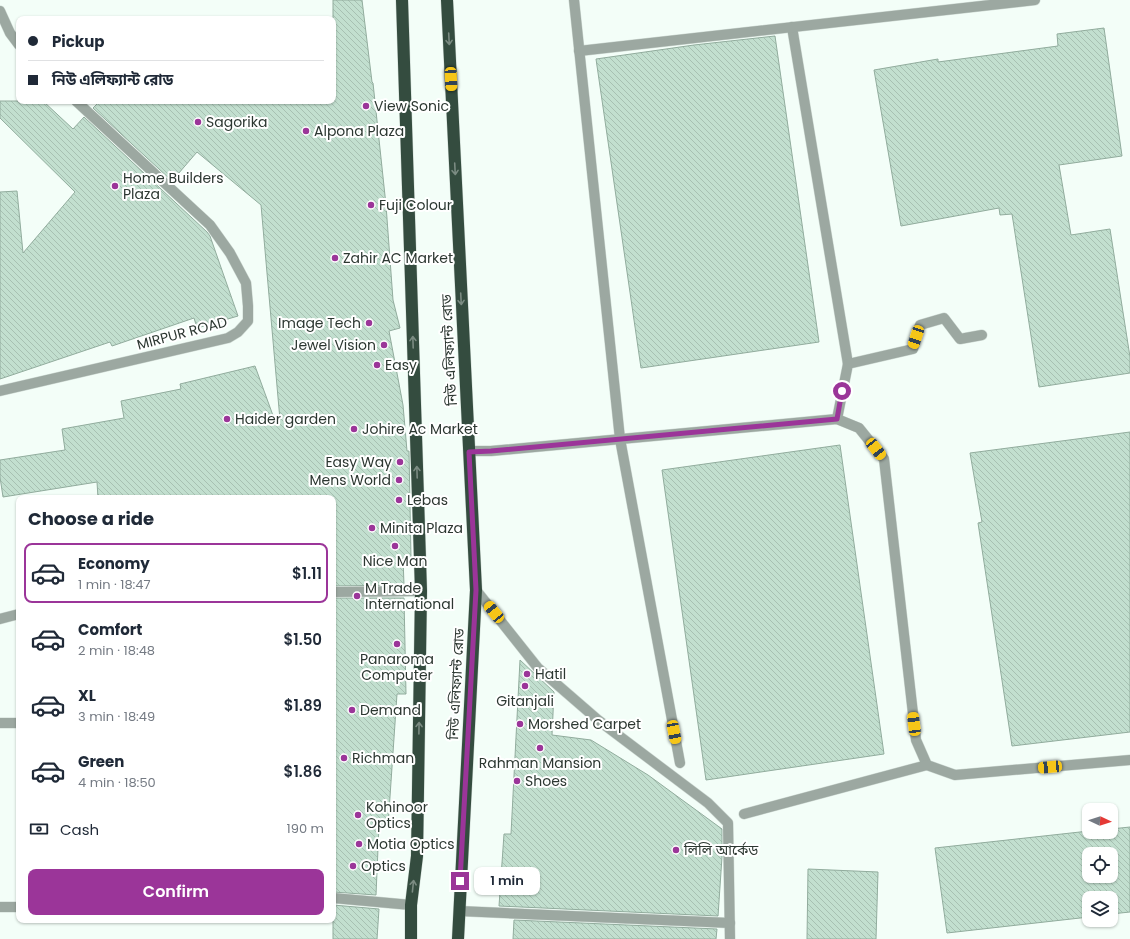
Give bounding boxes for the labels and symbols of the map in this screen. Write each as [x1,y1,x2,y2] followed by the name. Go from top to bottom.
[446,32,453,45] one-way arrow
[444,67,458,91] car
[374,96,449,116] place label: View Sonic
[361,101,371,111] marker: View Sonic
[206,112,267,132] place label: Sagorika
[193,117,203,127] marker: Sagorika
[314,121,404,141] place label: Alpona Plaza
[301,126,311,136] marker: Alpona Plaza
[452,162,459,175] one-way arrow
[123,168,224,204] place label: Home Builders Plaza
[110,181,120,191] marker: Home Builders Plaza
[379,195,452,215] place label: Fuji Colour
[366,200,376,210] marker: Fuji Colour
[343,248,453,268] place label: Zahir AC Market
[330,253,340,263] marker: Zahir AC Market
[458,292,465,305] one-way arrow
[436,293,462,407] street label: নিউ এলিফ্যান্ট রোড
[135,311,229,355] street label: MIRPUR ROAD
[278,313,361,333] place label: Image Tech
[364,318,374,328] marker: Image Tech
[907,324,925,350] car
[291,335,376,355] place label: Jewel Vision
[409,336,417,349] one-way arrow
[379,340,389,350] marker: Jewel Vision
[385,355,417,375] place label: Easy
[372,360,382,370] marker: Easy
[833,382,851,400] route start
[235,409,336,429] place label: Haider garden
[222,414,232,424] marker: Haider garden
[362,419,478,439] place label: Johire Ac Market
[349,424,359,434] marker: Johire Ac Market
[864,436,888,462] car
[325,452,392,472] place label: Easy Way
[395,457,405,467] marker: Easy Way
[413,466,421,479] one-way arrow
[310,470,391,490] place label: Mens World
[394,475,404,485] marker: Mens World
[407,490,448,510] place label: Lebas
[394,495,404,505] marker: Lebas
[380,518,463,538] place label: Minita Plaza
[367,523,377,533] marker: Minita Plaza
[390,541,400,551] marker: Nice Man
[363,551,427,571] place label: Nice Man
[365,578,454,614] place label: M Trade International
[352,591,362,601] marker: M Trade International
[482,599,506,625] car
[443,627,469,741] street label: নিউ এলিফ্যান্ট রোড
[392,639,402,649] marker: Panaroma Computer
[360,649,434,685] place label: Panaroma Computer
[535,664,566,684] place label: Hatil
[522,669,532,679] marker: Hatil
[520,681,530,691] marker: Gitanjali
[496,691,554,711] place label: Gitanjali
[360,700,421,720] place label: Demand
[347,705,357,715] marker: Demand
[907,711,921,737] car
[528,714,641,734] place label: Morshed Carpet
[515,719,525,729] marker: Morshed Carpet
[666,719,682,745] car
[416,722,423,735] one-way arrow
[535,743,545,753] marker: Rahman Mansion
[352,748,414,768] place label: Richman
[339,753,349,763] marker: Richman
[479,753,601,773] place label: Rahman Mansion
[1038,760,1062,774] car
[525,771,567,791] place label: Shoes
[512,776,522,786] marker: Shoes
[366,797,428,833] place label: Kohinoor Optics
[1082,803,1118,839] north arrow
[353,810,363,820] marker: Kohinoor Optics
[367,834,455,854] place label: Motia Optics
[354,839,364,849] marker: Motia Optics
[683,840,759,860] place label: লিলি আর্কেড
[671,845,681,855] marker: লিলি আর্কেড
[361,856,406,876] place label: Optics
[348,861,358,871] marker: Optics
[474,867,540,895] callout: 1 min
[451,872,469,890] route end
[409,880,417,893] one-way arrow

